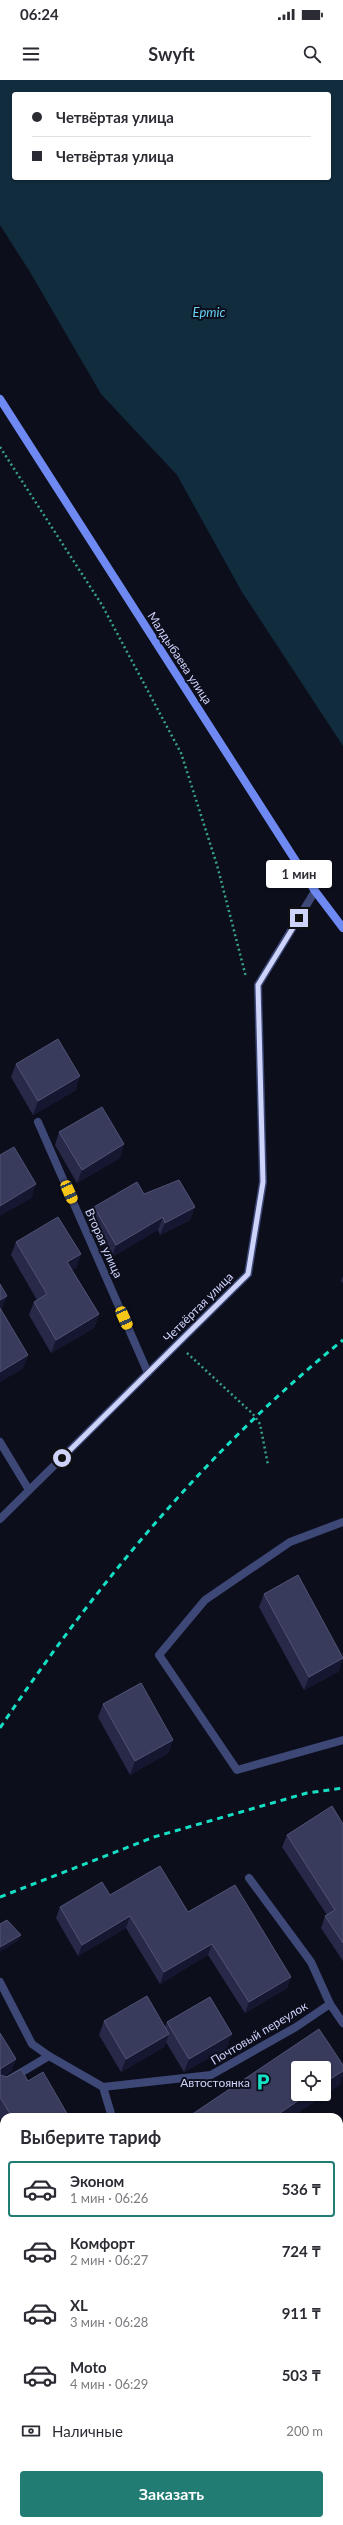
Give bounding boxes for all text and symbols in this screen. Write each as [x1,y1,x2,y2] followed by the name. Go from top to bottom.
[20,5,59,23] text: 06:24
[20,43,42,65] icon: menu
[148,43,195,65] text: Swyft
[301,43,323,65] icon: search
[56,108,174,126] text: Четвёртая улица
[56,147,174,165] text: Четвёртая улица
[193,304,225,320] water label: Ертіс
[145,609,215,707] street label: Малдыбаева улица
[266,860,332,888] callout: 1 мин
[282,866,317,882] text: 1 мин
[290,909,308,927] route end
[59,1179,79,1205] car
[82,1206,126,1280] street label: Вторая улица
[160,1269,236,1345] street label: Четвёртая улица
[114,1305,134,1331] car
[53,1449,71,1467] route start
[208,1998,311,2068] street label: Почтовый переулок
[291,2061,331,2101] map controls
[291,2061,331,2101] button: locate
[253,2072,273,2092] parking icon: Автостоянка
[180,2075,250,2090] place label: Автостоянка
[20,2126,161,2148] text: Выберите тариф
[22,2171,58,2207] icon: car
[70,2172,124,2190] text: Эконом
[282,2180,321,2198] text: 536 ₸
[70,2190,148,2206] text: 1 мин · 06:26
[22,2233,58,2269] icon: car
[70,2234,135,2252] text: Комфорт
[282,2242,321,2260] text: 724 ₸
[70,2252,148,2268] text: 2 мин · 06:27
[22,2295,58,2331] icon: car
[70,2296,88,2314] text: XL
[282,2304,321,2322] text: 911 ₸
[70,2314,148,2330] text: 3 мин · 06:28
[22,2357,58,2393] icon: car
[70,2358,107,2376] text: Moto
[282,2366,321,2384] text: 503 ₸
[70,2376,148,2392] text: 4 мин · 06:29
[20,2420,42,2442] icon: cash
[52,2422,123,2440] text: Наличные
[286,2423,323,2439] text: 200 m
[20,2471,323,2517] button: Заказать

